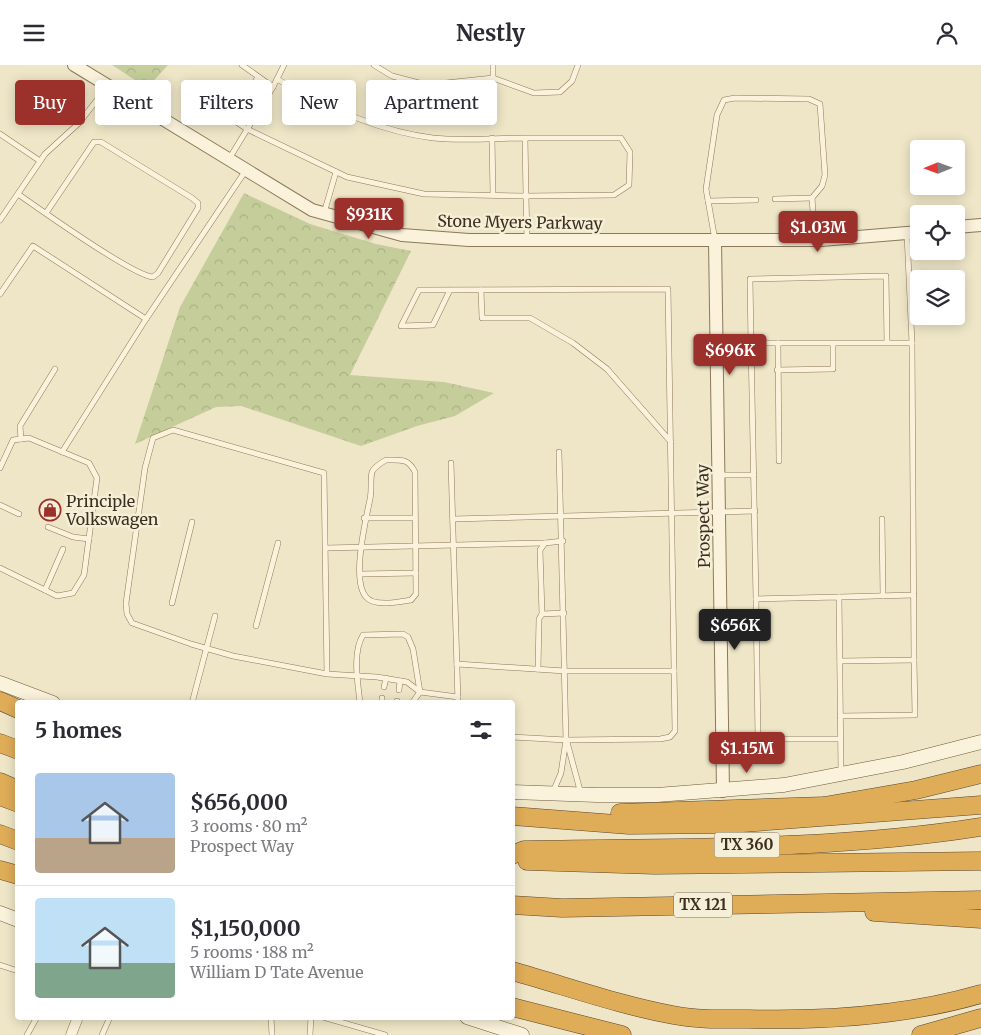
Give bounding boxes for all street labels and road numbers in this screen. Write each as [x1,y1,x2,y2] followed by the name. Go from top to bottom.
[437,211,604,233] street label: Stone Myers Parkway
[692,463,714,568] street label: Prospect Way
[714,833,780,857] road number: TX 360
[674,893,732,917] road number: TX 121

